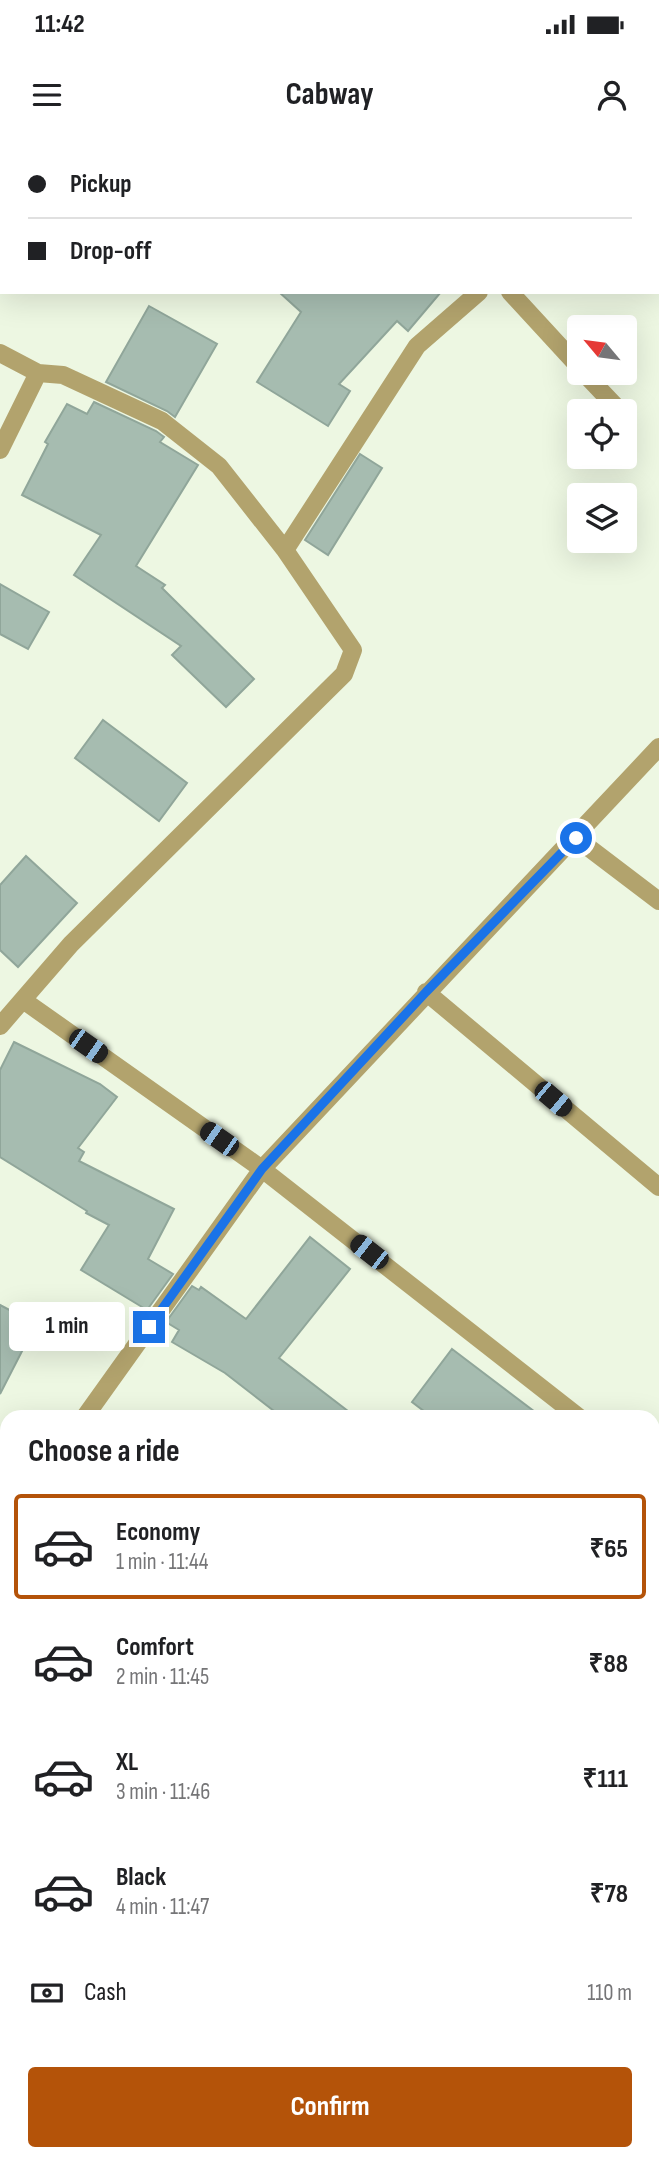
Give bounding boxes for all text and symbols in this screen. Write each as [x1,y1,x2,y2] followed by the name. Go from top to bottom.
[35,9,85,40] text: 11:42
[285,75,374,114] text: Cabway
[28,76,66,114] icon: menu
[593,76,631,114] icon: person
[70,169,132,200] text: Pickup
[70,236,151,267] text: Drop-off
[567,315,637,385] north arrow
[567,315,637,553] map controls
[567,399,637,469] button: locate
[567,483,637,553] button: layers
[560,822,592,854] route start
[65,1025,112,1067] car
[531,1077,576,1121] car
[196,1118,243,1160] car
[346,1231,393,1273] car
[9,1302,124,1352] callout: 1 min
[133,1311,165,1343] route end
[46,1312,88,1340] text: 1 min
[28,1432,180,1471] text: Choose a ride
[32,1515,95,1578] icon: car
[116,1517,200,1548] text: Economy
[589,1534,628,1565] text: ₹65
[116,1548,208,1576] text: 1 min · 11:44
[32,1630,95,1693] icon: car
[116,1632,194,1663] text: Comfort
[589,1649,628,1680] text: ₹88
[116,1663,209,1691] text: 2 min · 11:45
[32,1745,95,1808] icon: car
[116,1747,138,1778] text: XL
[583,1764,628,1795] text: ₹111
[116,1778,210,1806] text: 3 min · 11:46
[32,1860,95,1923] icon: car
[116,1862,166,1893] text: Black
[590,1879,628,1910] text: ₹78
[116,1893,209,1921] text: 4 min · 11:47
[28,1974,66,2012] icon: cash
[84,1977,127,2008] text: Cash
[587,1979,632,2007] text: 110 m
[28,2067,632,2147] button: Confirm

